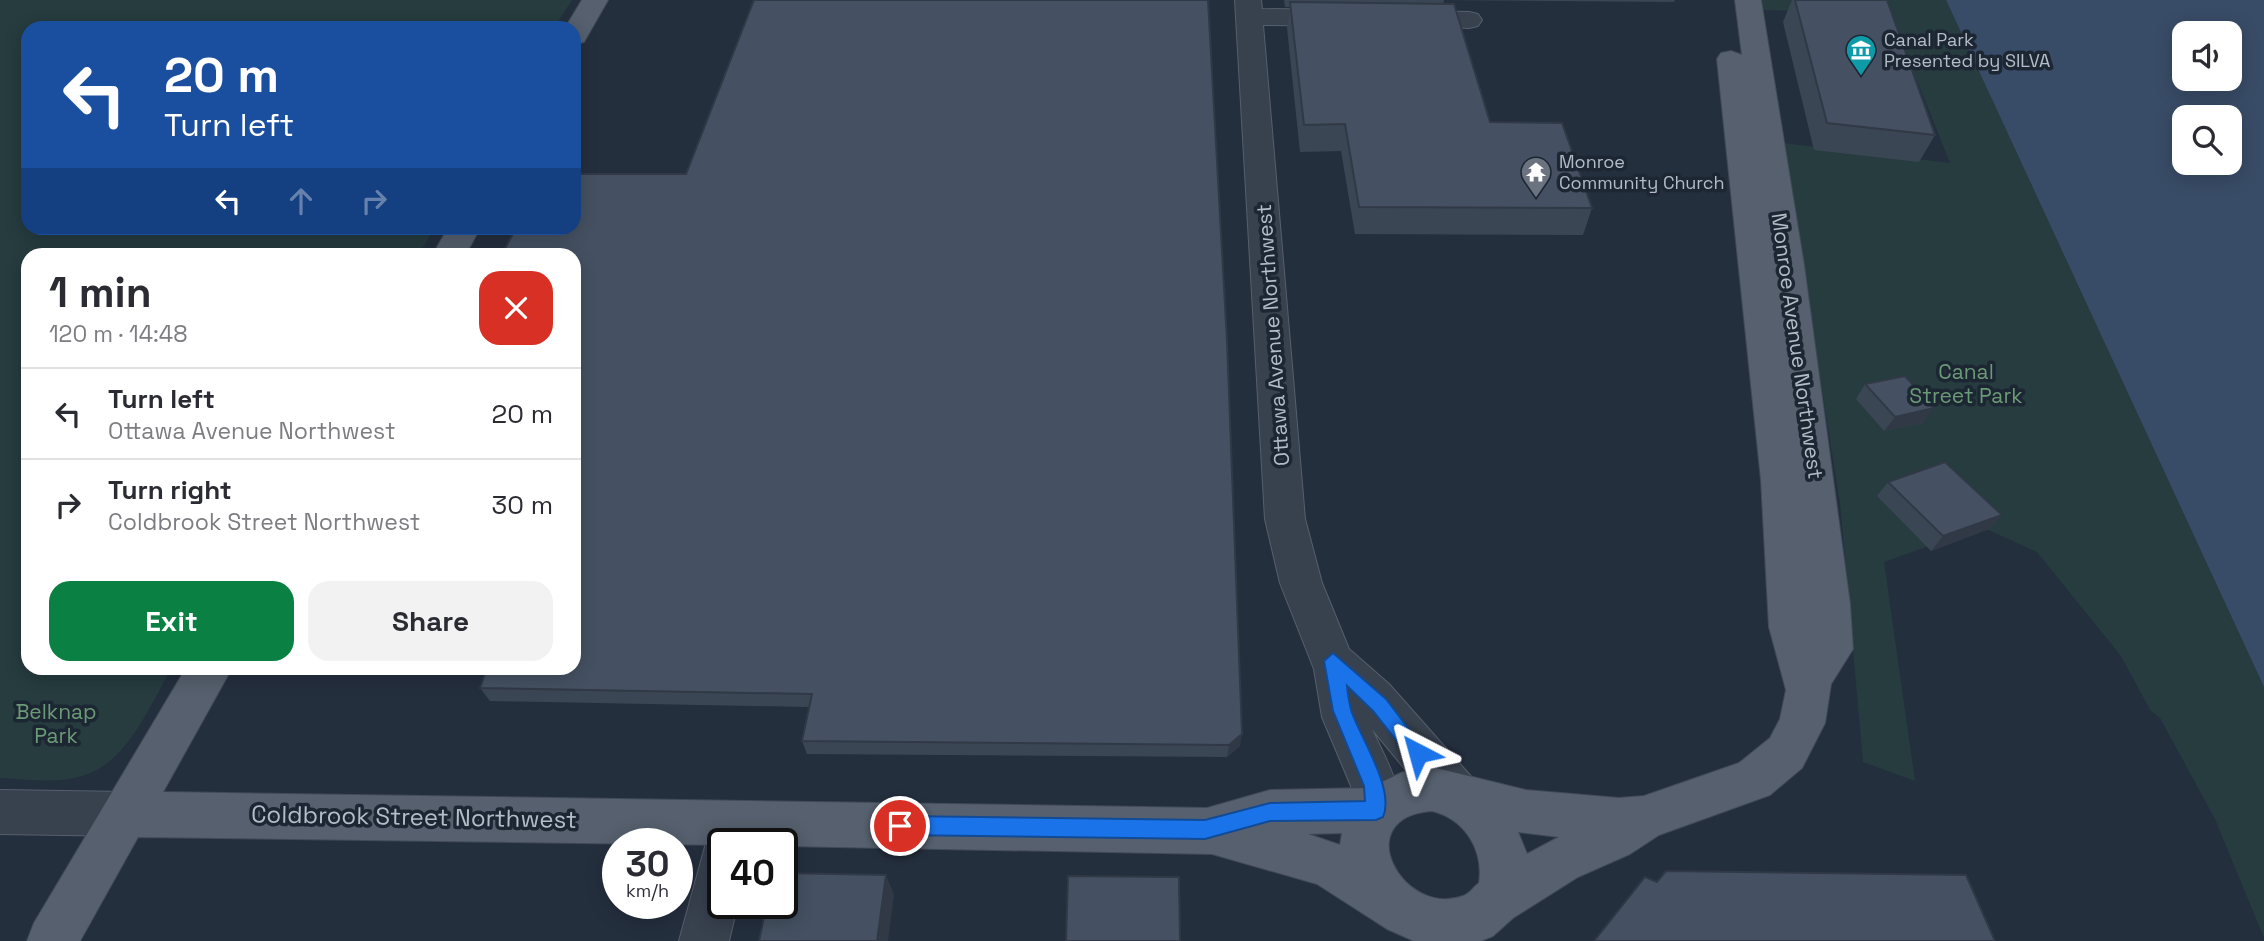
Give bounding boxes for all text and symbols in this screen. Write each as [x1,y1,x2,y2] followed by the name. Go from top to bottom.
[2172,21,2242,175] map controls
[2172,21,2242,91] button: sound
[1884,28,2050,72] place label: Canal Park Presented by SILVA
[1844,33,1878,77] museum icon: Canal Park Presented by SILVA
[164,44,279,106] text: 20 m
[49,49,140,140] icon: left
[164,105,294,145] text: Turn left
[2172,105,2242,175] button: search
[1559,150,1725,194] place label: Monroe Community Church
[1519,155,1553,199] temple icon: Monroe Community Church
[209,182,247,220] icon: left
[282,182,320,220] icon: ahead
[355,182,393,220] icon: right
[1250,203,1295,467] street label: Ottawa Avenue Northwest
[1765,211,1830,481] street label: Monroe Avenue Northwest
[49,266,152,319] text: 1 min
[479,271,553,345] button: close
[49,319,188,349] text: 120 m · 14:48
[1909,358,2023,409] park label: Canal Street Park
[108,382,215,416] text: Turn left
[49,395,87,433] icon: left
[492,397,553,431] text: 20 m
[108,416,396,446] text: Ottawa Avenue Northwest
[108,473,232,507] text: Turn right
[49,486,87,524] icon: right
[492,488,553,522] text: 30 m
[108,507,420,537] text: Coldbrook Street Northwest
[49,581,294,661] button: Exit
[308,581,553,661] button: Share
[15,698,97,749] park label: Belknap Park
[1381,716,1455,790] position arrow
[870,796,930,856] pin
[251,798,577,835] street label: Coldbrook Street Northwest
[881,807,919,845] icon: arrive
[707,828,798,919] speed limit sign: 40
[626,842,669,886] text: 30
[626,879,669,902] text: km/h

